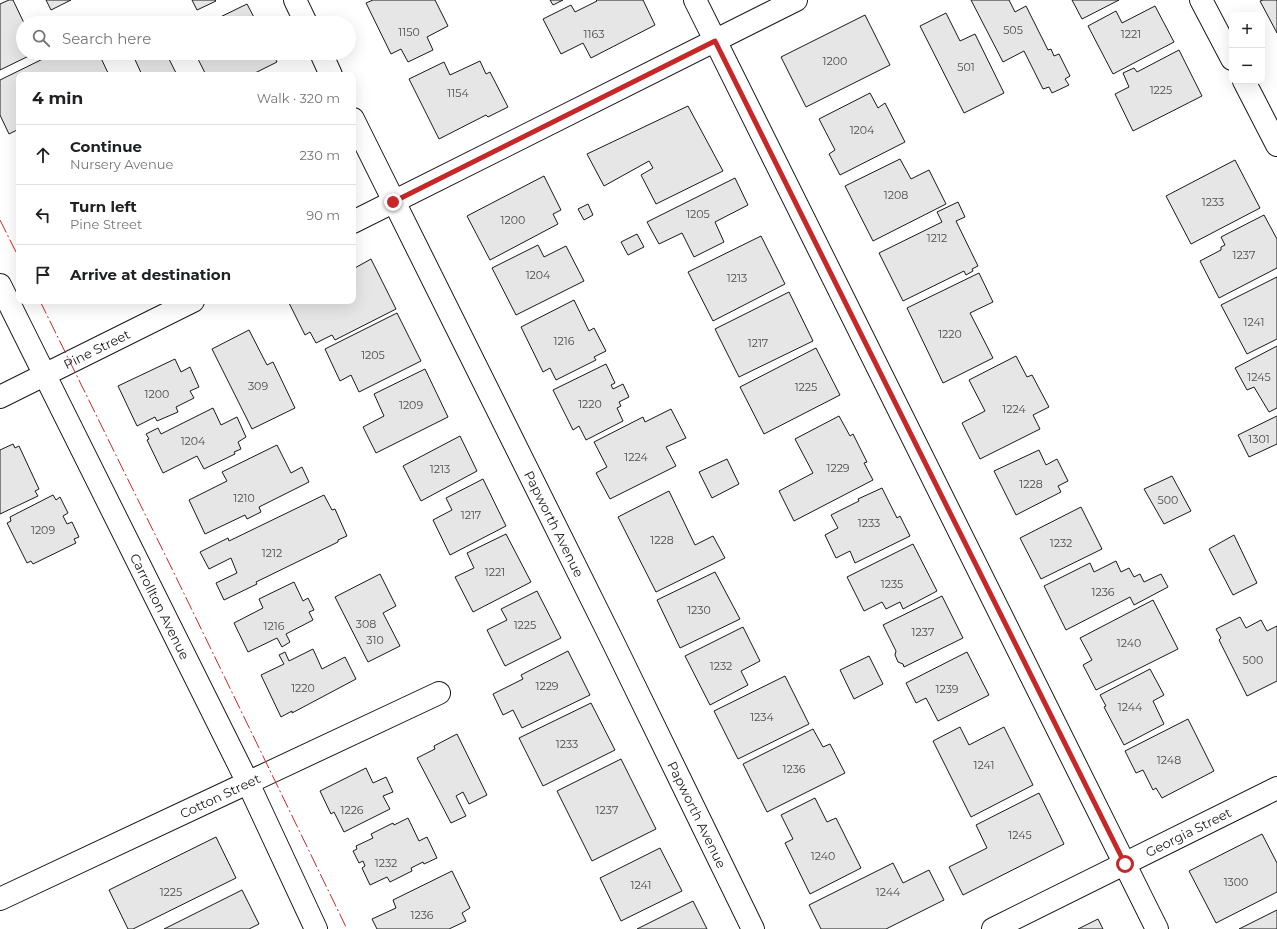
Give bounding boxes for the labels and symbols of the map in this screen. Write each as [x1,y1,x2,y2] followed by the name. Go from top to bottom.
[1003,23,1023,37] house number: 505
[398,25,420,39] house number: 1150
[584,27,604,41] house number: 1163
[1121,27,1141,41] house number: 1221
[823,54,847,68] house number: 1200
[957,60,975,74] house number: 501
[1150,83,1172,97] house number: 1225
[447,86,469,100] house number: 1154
[850,123,875,137] house number: 1204
[884,188,908,202] house number: 1208
[384,193,402,211] route end
[1202,195,1224,209] house number: 1233
[686,207,710,221] house number: 1205
[501,213,525,227] house number: 1200
[927,231,947,245] house number: 1212
[1233,248,1255,262] house number: 1237
[526,268,551,282] house number: 1204
[727,271,747,285] house number: 1213
[1244,315,1264,329] house number: 1241
[61,326,133,372] street label: Pine Street
[938,327,962,341] house number: 1220
[554,334,575,348] house number: 1216
[748,336,768,350] house number: 1217
[361,348,385,362] house number: 1205
[1247,370,1271,384] house number: 1245
[248,379,268,393] house number: 309
[795,380,817,394] house number: 1225
[145,387,169,401] house number: 1200
[578,397,602,411] house number: 1220
[399,398,423,412] house number: 1209
[1002,402,1026,416] house number: 1224
[1248,432,1270,446] house number: 1301
[181,434,206,448] house number: 1204
[624,450,648,464] house number: 1224
[826,461,850,475] house number: 1229
[430,462,450,476] house number: 1213
[521,468,587,580] street label: Papworth Avenue
[1019,477,1043,491] house number: 1228
[233,491,255,505] house number: 1210
[1158,493,1178,507] house number: 500
[461,508,481,522] house number: 1217
[858,516,880,530] house number: 1233
[31,523,55,537] house number: 1209
[650,533,674,547] house number: 1228
[1050,536,1072,550] house number: 1232
[262,546,282,560] house number: 1212
[127,551,193,662] street label: Carrollton Avenue
[485,565,505,579] house number: 1221
[881,577,903,591] house number: 1235
[1091,585,1115,599] house number: 1236
[687,603,711,617] house number: 1230
[356,617,376,631] house number: 308
[514,618,536,632] house number: 1225
[264,619,285,633] house number: 1216
[912,625,934,639] house number: 1237
[366,633,384,647] house number: 310
[1117,636,1141,650] house number: 1240
[1243,653,1263,667] house number: 500
[710,659,732,673] house number: 1232
[535,679,559,693] house number: 1229
[291,681,315,695] house number: 1220
[935,682,959,696] house number: 1239
[1118,700,1143,714] house number: 1244
[750,710,775,724] house number: 1234
[556,737,578,751] house number: 1233
[1157,753,1181,767] house number: 1248
[664,758,730,871] street label: Papworth Avenue
[974,758,994,772] house number: 1241
[782,762,806,776] house number: 1236
[177,770,263,821] street label: Cotton Street
[340,803,364,817] house number: 1226
[596,803,618,817] house number: 1237
[1143,804,1234,860] street label: Georgia Street
[1008,828,1032,842] house number: 1245
[811,849,835,863] house number: 1240
[1116,855,1134,873] route start
[375,856,397,870] house number: 1232
[1224,875,1248,889] house number: 1300
[631,878,651,892] house number: 1241
[160,885,182,899] house number: 1225
[876,885,901,899] house number: 1244
[410,908,434,922] house number: 1236

